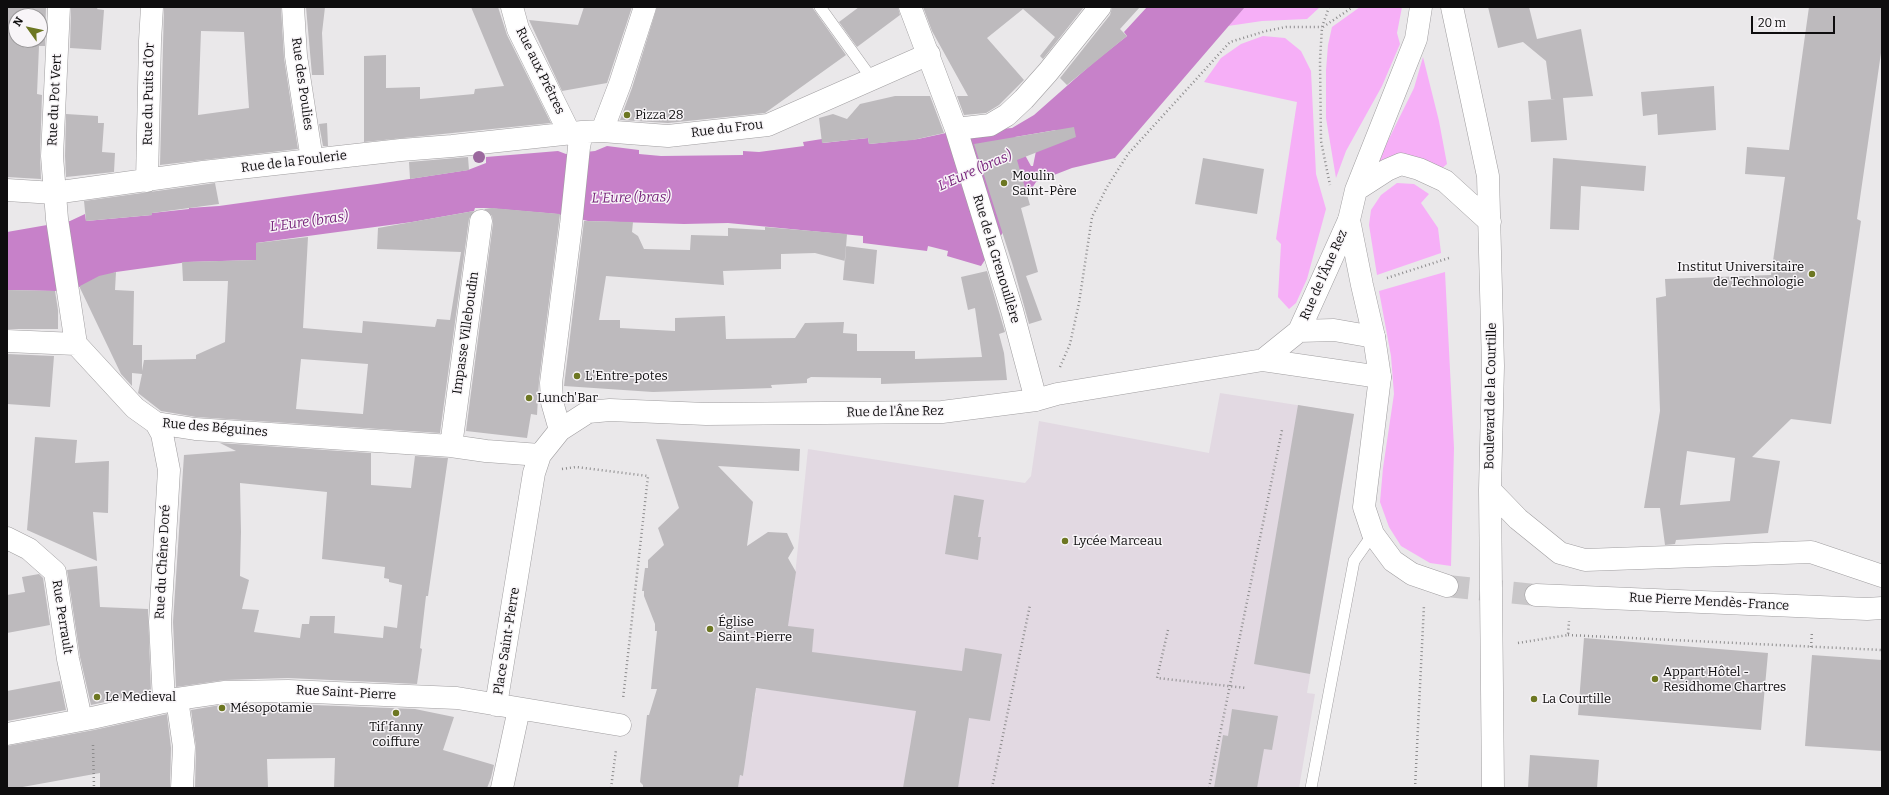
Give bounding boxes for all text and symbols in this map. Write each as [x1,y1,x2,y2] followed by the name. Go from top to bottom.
[8,8,48,48] north arrow
[1753,8,1837,34] scale bar
[11,15,26,29] text: N
[1758,16,1786,30] text: 20 m
[512,25,568,117] street label: Rue aux Prêtres
[288,36,316,132] street label: Rue des Poulies
[140,43,158,145] street label: Rue du Puits d'Or
[45,53,65,147] street label: Rue du Pot Vert
[635,107,684,123] place label: Pizza 28
[622,110,632,120] marker: Pizza 28
[690,117,764,141] street label: Rue du Frou
[936,147,1014,195] water label: L'Eure (bras)
[240,148,348,176] street label: Rue de la Foulerie
[1012,168,1077,199] place label: Moulin Saint-Père
[999,178,1009,188] marker: Moulin Saint-Père
[591,189,671,207] water label: L'Eure (bras)
[969,193,1023,325] street label: Rue de la Grenouillère
[269,208,349,236] water label: L'Eure (bras)
[1297,227,1351,323] street label: Rue de l'Âne Rez
[1677,259,1804,290] place label: Institut Universitaire de Technologie
[1807,269,1817,279] marker: Institut Universitaire de Technologie
[450,271,482,395] street label: Impasse Villeboudin
[1482,322,1500,470] street label: Boulevard de la Courtille
[585,368,668,384] place label: L'Entre-potes
[572,371,582,381] marker: L'Entre-potes
[537,390,598,406] place label: Lunch'Bar
[524,393,534,403] marker: Lunch'Bar
[846,403,944,421] street label: Rue de l'Âne Rez
[162,416,268,440] street label: Rue des Béguines
[152,504,174,620] street label: Rue du Chêne Doré
[1073,533,1162,549] place label: Lycée Marceau
[1060,536,1070,546] marker: Lycée Marceau
[48,579,76,655] street label: Rue Perrault
[491,586,523,696] street label: Place Saint-Pierre
[1628,590,1790,614] street label: Rue Pierre Mendès-France
[718,614,792,645] place label: Église Saint-Pierre
[705,624,715,634] marker: Église Saint-Pierre
[1663,664,1786,695] place label: Appart Hôtel - Residhome Chartres
[1650,674,1660,684] marker: Appart Hôtel - Residhome Chartres
[296,683,396,703] street label: Rue Saint-Pierre
[105,689,176,705] place label: Le Medieval
[1542,691,1611,707] place label: La Courtille
[92,692,102,702] marker: Le Medieval
[1529,694,1539,704] marker: La Courtille
[230,700,312,716] place label: Mésopotamie
[217,703,227,713] marker: Mésopotamie
[391,708,401,718] marker: Tif'fanny coiffure
[369,719,423,750] place label: Tif'fanny coiffure

